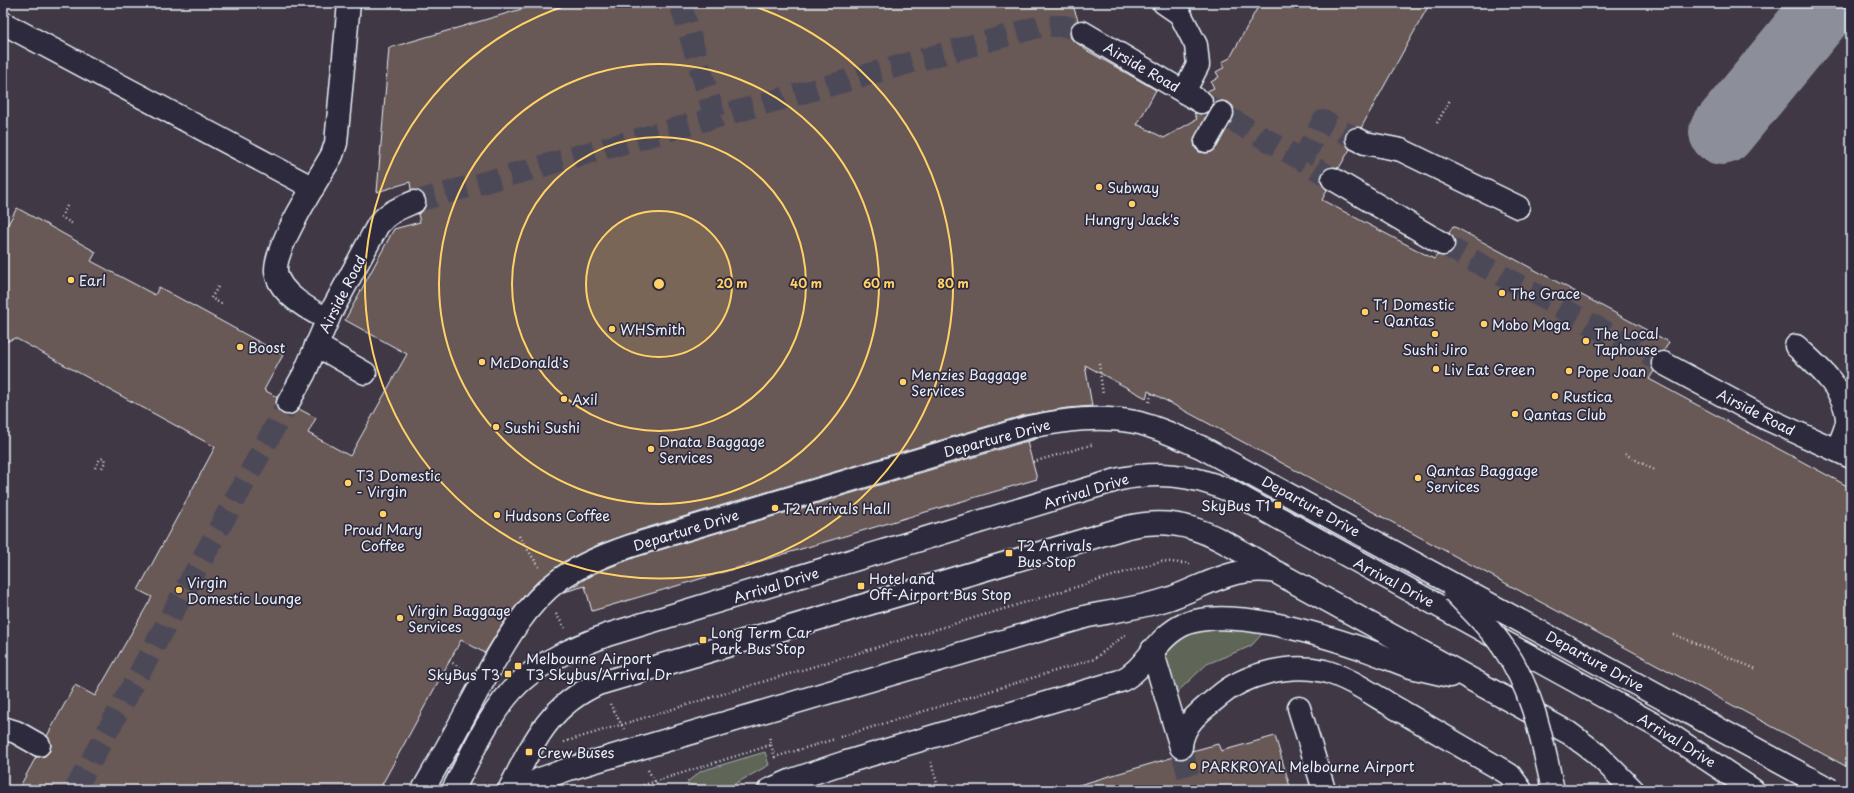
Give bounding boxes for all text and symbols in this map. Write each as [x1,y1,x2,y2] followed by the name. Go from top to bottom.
[1100,37,1184,97] street label: Airside Road
[1107,177,1159,198] place label: Subway
[1094,182,1104,192] marker: Subway
[1127,199,1137,209] marker: Hungry Jack's
[1085,209,1179,230] place label: Hungry Jack's
[313,252,371,336] street label: Airside Road
[79,270,106,291] place label: Earl
[716,274,748,292] text: 20 m
[790,274,822,292] text: 40 m
[863,274,895,292] text: 60 m
[937,274,969,292] text: 80 m
[66,275,76,285] marker: Earl
[652,277,666,291] centre of rings
[1510,283,1580,304] place label: The Grace
[1497,288,1507,298] marker: The Grace
[1373,294,1455,331] place label: T1 Domestic - Qantas
[1360,307,1370,317] marker: T1 Domestic - Qantas
[1492,314,1570,335] place label: Mobo Moga
[620,319,685,340] place label: WHSmith
[1479,319,1489,329] marker: Mobo Moga
[1594,323,1659,360] place label: The Local Taphouse
[607,324,617,334] marker: WHSmith
[1430,329,1440,339] marker: Sushi Jiro
[1581,336,1591,346] marker: The Local Taphouse
[248,337,286,358] place label: Boost
[1402,339,1468,360] place label: Sushi Jiro
[235,342,245,352] marker: Boost
[490,352,569,373] place label: McDonald's
[477,357,487,367] marker: McDonald's
[1444,359,1535,380] place label: Liv Eat Green
[1577,361,1646,382] place label: Pope Joan
[911,364,1027,401] place label: Menzies Baggage Services
[1431,364,1441,374] marker: Liv Eat Green
[1564,366,1574,376] marker: Pope Joan
[898,377,908,387] marker: Menzies Baggage Services
[1714,383,1798,441] street label: Airside Road
[1563,386,1613,407] place label: Rustica
[572,389,598,410] place label: Axil
[1550,391,1560,401] marker: Rustica
[559,394,569,404] marker: Axil
[1523,404,1606,425] place label: Qantas Club
[1510,409,1520,419] marker: Qantas Club
[941,414,1053,462] street label: Departure Drive
[504,417,580,438] place label: Sushi Sushi
[491,422,501,432] marker: Sushi Sushi
[659,431,765,468] place label: Dnata Baggage Services
[646,444,656,454] marker: Dnata Baggage Services
[1426,460,1538,497] place label: Qantas Baggage Services
[356,465,441,502] place label: T3 Domestic - Virgin
[1041,468,1131,514] street label: Arrival Drive
[1258,470,1364,542] street label: Departure Drive
[1413,473,1423,483] marker: Qantas Baggage Services
[343,478,353,488] marker: T3 Domestic - Virgin
[1201,495,1270,516] place label: SkyBus T1
[783,498,890,519] place label: T2 Arrivals Hall
[1273,500,1283,510] marker: SkyBus T1
[770,503,780,513] marker: T2 Arrivals Hall
[631,504,741,556] street label: Departure Drive
[505,505,610,526] place label: Hudsons Coffee
[378,509,388,519] marker: Proud Mary Coffee
[492,510,502,520] marker: Hudsons Coffee
[344,519,422,556] place label: Proud Mary Coffee
[1017,535,1092,572] place label: T2 Arrivals Bus Stop
[1004,548,1014,558] marker: T2 Arrivals Bus Stop
[1350,552,1438,612] street label: Arrival Drive
[731,562,821,608] street label: Arrival Drive
[869,568,1011,605] place label: Hotel and Off-Airport Bus Stop
[187,572,302,609] place label: Virgin Domestic Lounge
[856,581,866,591] marker: Hotel and Off-Airport Bus Stop
[174,585,184,595] marker: Virgin Domestic Lounge
[408,600,511,637] place label: Virgin Baggage Services
[395,613,405,623] marker: Virgin Baggage Services
[711,622,812,659] place label: Long Term Car Park Bus Stop
[1542,625,1648,697] street label: Departure Drive
[698,635,708,645] marker: Long Term Car Park Bus Stop
[526,648,672,685] place label: Melbourne Airport T3 Skybus/Arrival Dr
[513,661,523,671] marker: Melbourne Airport T3 Skybus/Arrival Dr
[427,664,500,685] place label: SkyBus T3
[503,669,513,679] marker: SkyBus T3
[1634,708,1720,772] street label: Arrival Drive
[537,742,614,763] place label: Crew Buses
[524,747,534,757] marker: Crew Buses
[1201,756,1415,777] place label: PARKROYAL Melbourne Airport
[1188,761,1198,771] marker: PARKROYAL Melbourne Airport

